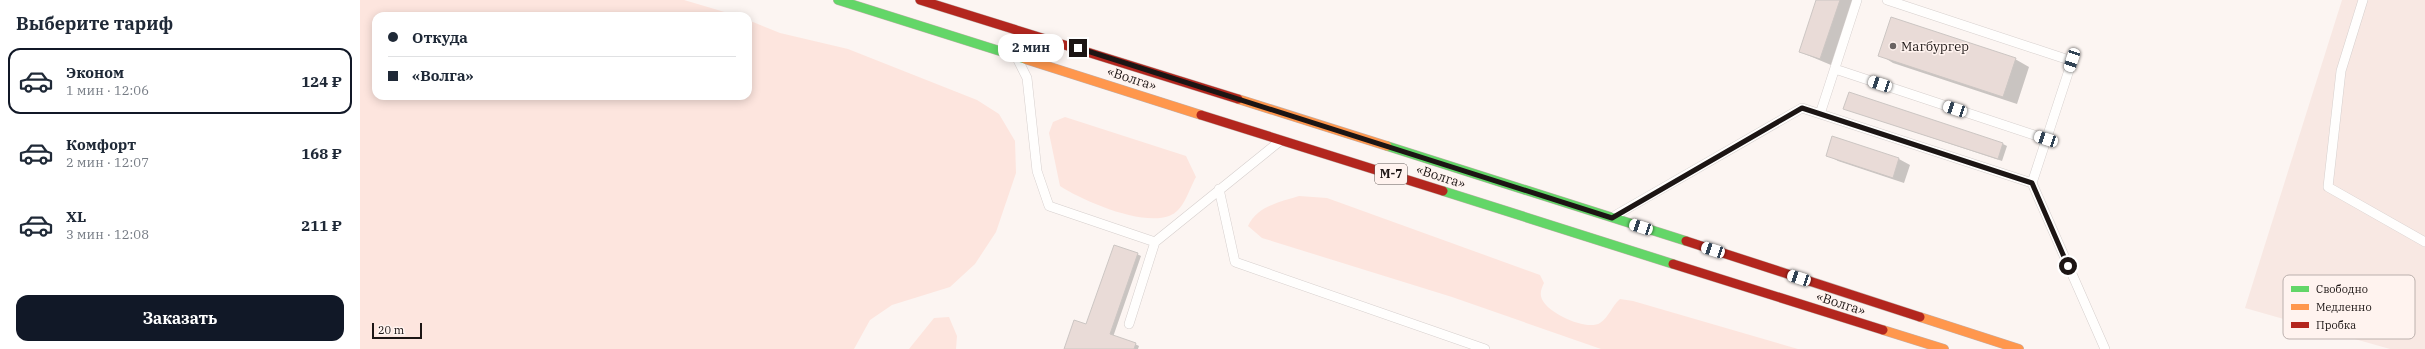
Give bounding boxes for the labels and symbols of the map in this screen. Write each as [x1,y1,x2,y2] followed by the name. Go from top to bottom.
[998,34,1064,62] callout: 2 мин
[1901,38,1969,55] place label: Магбургер
[1069,39,1087,57] route end
[1888,41,1898,51] marker: Магбургер
[2063,47,2081,73] car
[1105,63,1159,94] street label: «Волга»
[1867,75,1893,93] car
[1942,100,1968,118] car
[2033,130,2059,148] car
[1414,161,1468,192] street label: «Волга»
[1375,164,1407,184] road number: М-7
[1628,218,1654,236] car
[1700,241,1726,259] car
[2059,257,2077,275] route start
[1786,269,1812,287] car
[2283,275,2415,339] legend
[2316,282,2368,296] text: Свободно
[1814,288,1868,319] street label: «Волга»
[2316,300,2372,314] text: Медленно
[2316,318,2356,332] text: Пробка
[372,321,422,340] scale bar

